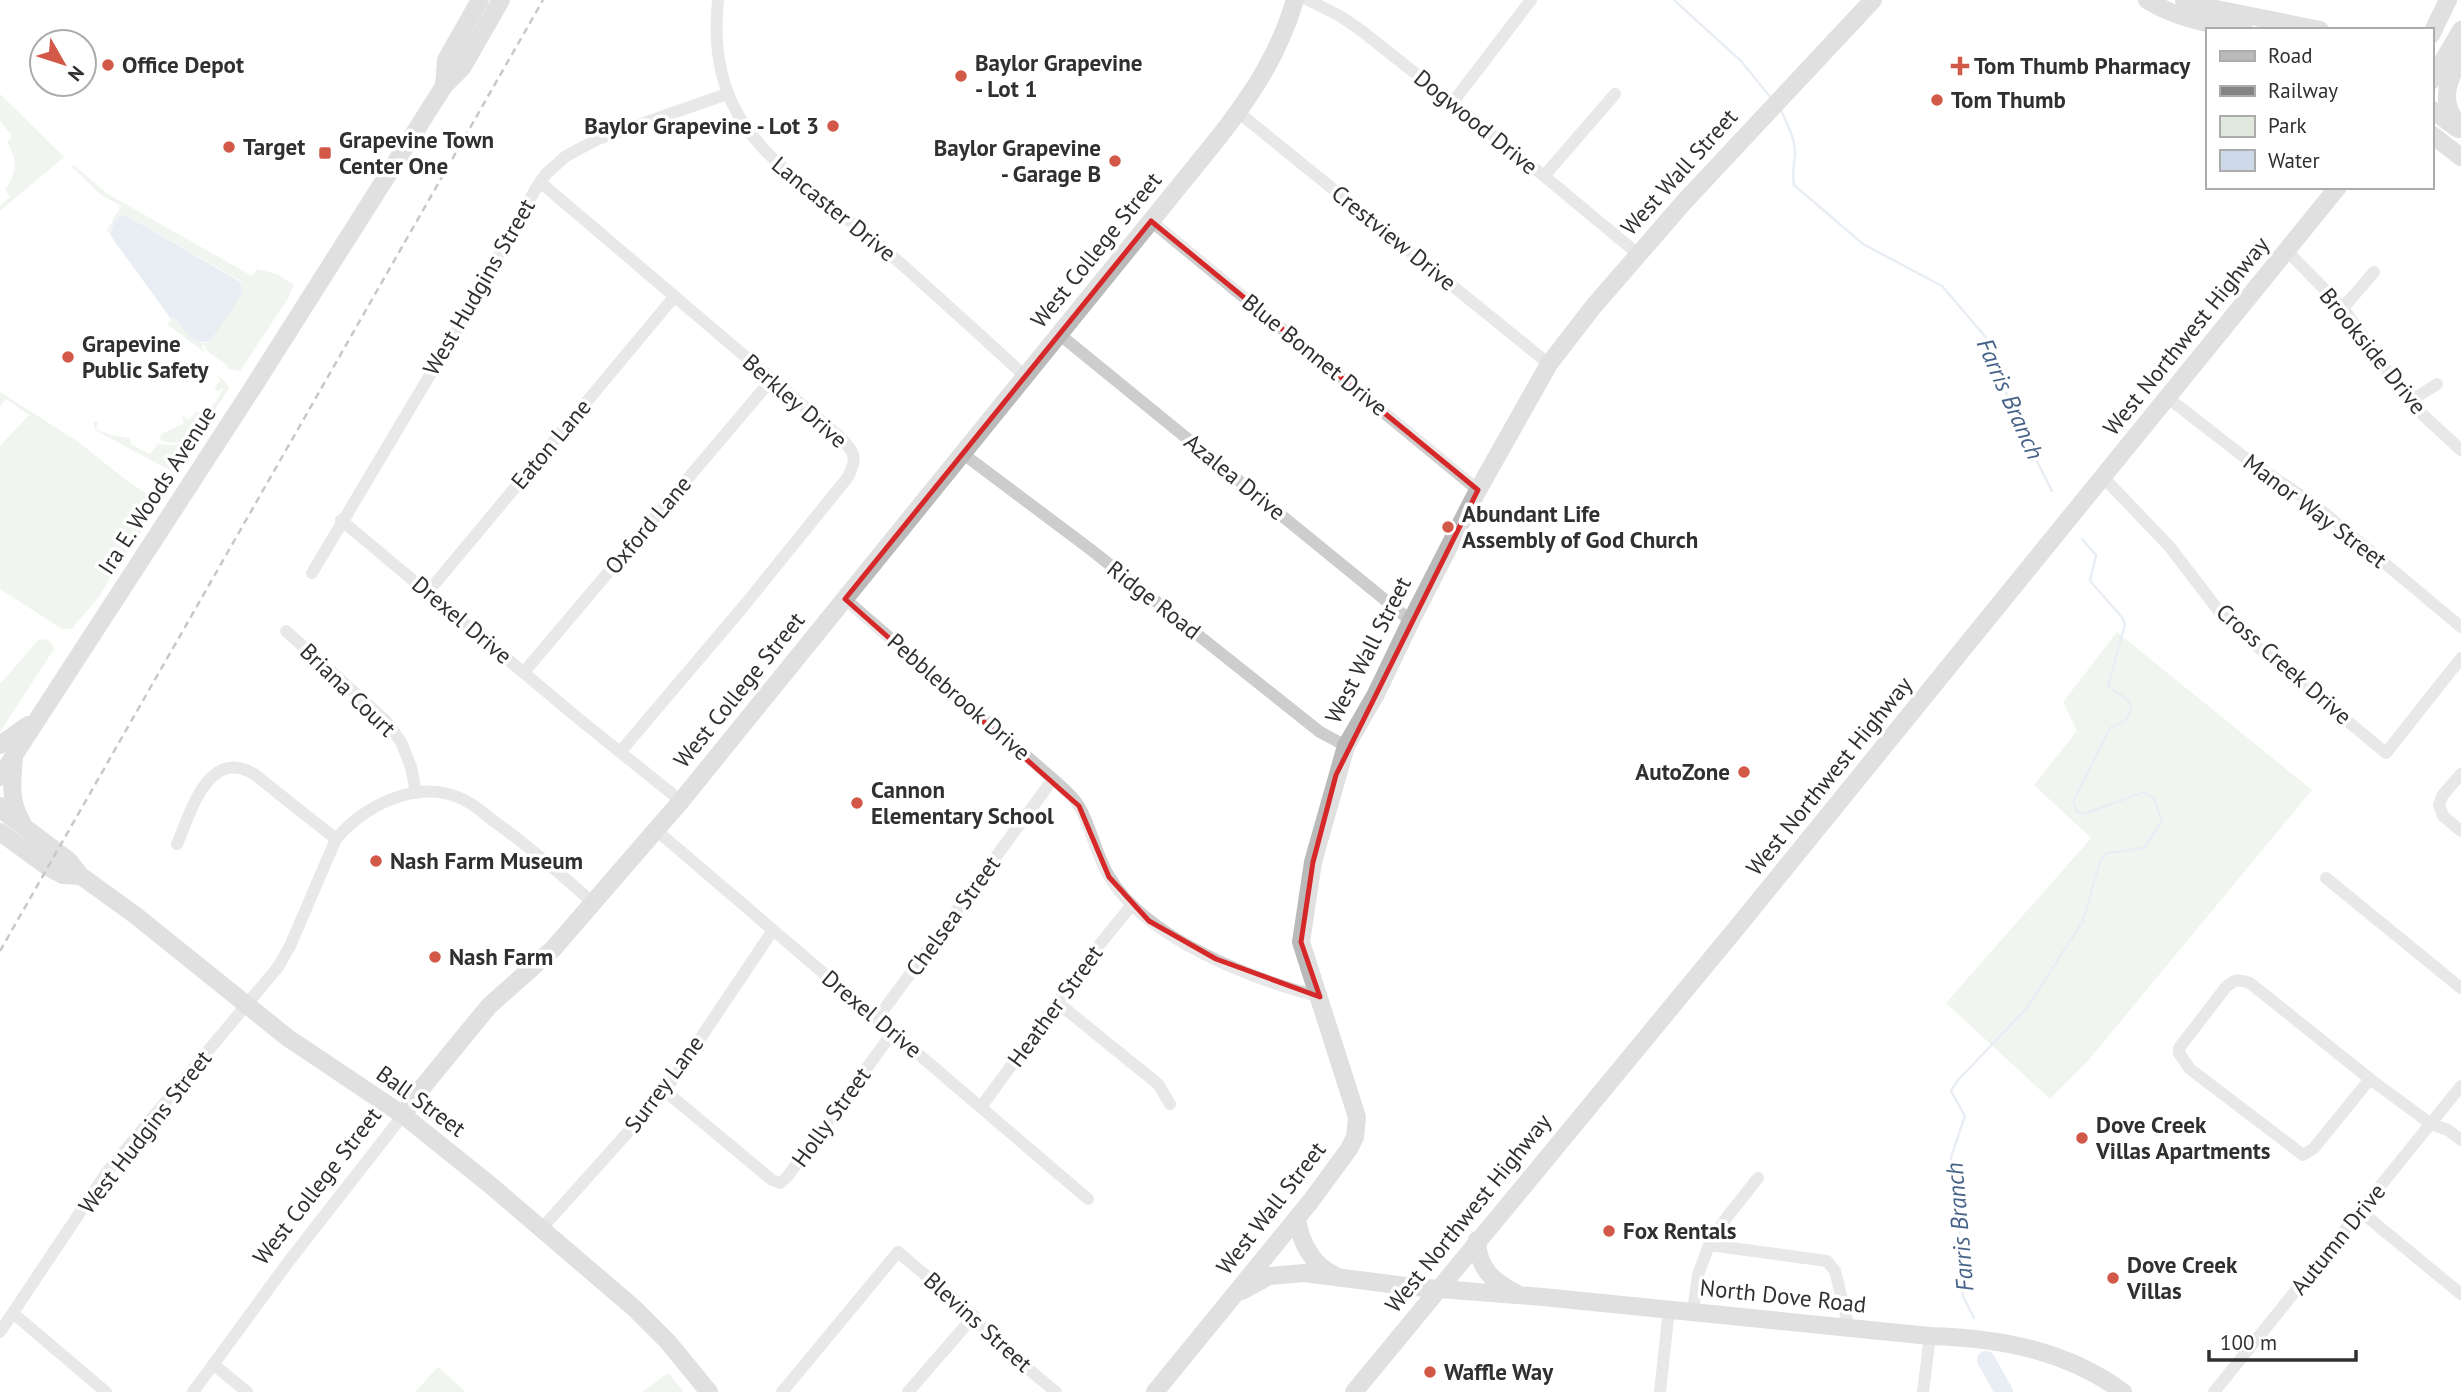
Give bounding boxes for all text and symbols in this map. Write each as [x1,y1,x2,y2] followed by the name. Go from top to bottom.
[28,28,98,98] north arrow
[2206,28,2433,189] legend
[2268,42,2312,69] text: Road
[975,48,1142,103] place label: Baylor Grapevine - Lot 1
[122,50,244,79] place label: Office Depot
[1974,51,2191,80] place label: Tom Thumb Pharmacy
[100,57,116,73] marker: Office Depot
[1952,58,1968,74] marker: Tom Thumb Pharmacy
[63,61,89,86] text: N
[1408,63,1544,180] street label: Dogwood Drive
[953,68,969,84] marker: Baylor Grapevine - Lot 1
[2268,77,2338,104] text: Railway
[1951,85,2066,114] place label: Tom Thumb
[1929,92,1945,108] marker: Tom Thumb
[1614,102,1743,241] street label: West Wall Street
[584,111,819,140] place label: Baylor Grapevine - Lot 3
[2268,112,2307,139] text: Park
[825,118,841,134] marker: Baylor Grapevine - Lot 3
[339,125,494,180] place label: Grapevine Town Center One
[243,132,305,161] place label: Target
[934,133,1101,188] place label: Baylor Grapevine - Garage B
[221,139,237,155] marker: Target
[317,145,333,161] marker: Grapevine Town Center One
[2268,147,2320,174] text: Water
[766,150,902,268] street label: Lancaster Drive
[1107,153,1123,169] marker: Baylor Grapevine - Garage B
[1024,166,1167,333] street label: West College Street
[1326,178,1463,297] street label: Crestview Drive
[416,193,541,380] street label: West Hudgins Street
[2096,230,2275,441] street label: West Northwest Highway
[2314,282,2433,420] street label: Brookside Drive
[1237,287,1394,422] street label: Blue Bonnet Drive
[82,329,209,384] place label: Grapevine Public Safety
[1970,333,2051,464] water label: Farris Branch
[737,347,854,454] street label: Berkley Drive
[60,349,76,365] marker: Grapevine Public Safety
[504,392,597,495] street label: Eaton Lane
[91,400,222,580] street label: Ira E. Woods Avenue
[1179,427,1292,526] street label: Azalea Drive
[2238,447,2393,574] street label: Manor Way Street
[598,469,697,580] street label: Oxford Lane
[1462,499,1698,554] place label: Abundant Life Assembly of God Church
[1440,519,1456,535] marker: Abundant Life Assembly of God Church
[1102,554,1207,645] street label: Ridge Road
[406,569,518,670] street label: Drexel Drive
[1318,571,1417,728] street label: West Wall Street
[2211,597,2358,730] street label: Cross Creek Drive
[667,606,810,773] street label: West College Street
[882,627,1037,767] street label: Pebblebrook Drive
[294,637,403,743] street label: Briana Court
[1739,670,1918,881] street label: West Northwest Highway
[1635,757,1730,786] place label: AutoZone
[1736,764,1752,780] marker: AutoZone
[871,775,1054,830] place label: Cannon Elementary School
[849,795,865,811] marker: Cannon Elementary School
[390,846,583,875] place label: Nash Farm Museum
[899,850,1006,982] street label: Chelsea Street
[368,853,384,869] marker: Nash Farm Museum
[1001,939,1109,1072] street label: Heather Street
[449,942,553,971] place label: Nash Farm
[427,949,443,965] marker: Nash Farm
[816,963,928,1064] street label: Drexel Drive
[618,1029,710,1138] street label: Surrey Lane
[72,1044,217,1219] street label: West Hudgins Street
[371,1059,472,1143] street label: Ball Street
[785,1061,877,1172] street label: Holly Street
[246,1101,387,1270] street label: West College Street
[1378,1107,1557,1318] street label: West Northwest Highway
[2095,1110,2271,1165] place label: Dove Creek Villas Apartments
[2074,1130,2090,1146] marker: Dove Creek Villas Apartments
[1210,1135,1332,1280] street label: West Wall Street
[1938,1161,1981,1293] water label: Farris Branch
[2284,1177,2391,1300] street label: Autumn Drive
[1623,1216,1737,1245] place label: Fox Rentals
[1601,1223,1617,1239] marker: Fox Rentals
[2126,1250,2238,1305] place label: Dove Creek Villas
[918,1265,1039,1378] street label: Blevins Street
[2105,1270,2121,1286] marker: Dove Creek Villas
[1698,1272,1868,1319] street label: North Dove Road
[2209,1318,2356,1362] scale bar
[2220,1329,2277,1356] text: 100 m
[1444,1357,1554,1386] place label: Waffle Way
[1422,1364,1438,1380] marker: Waffle Way

